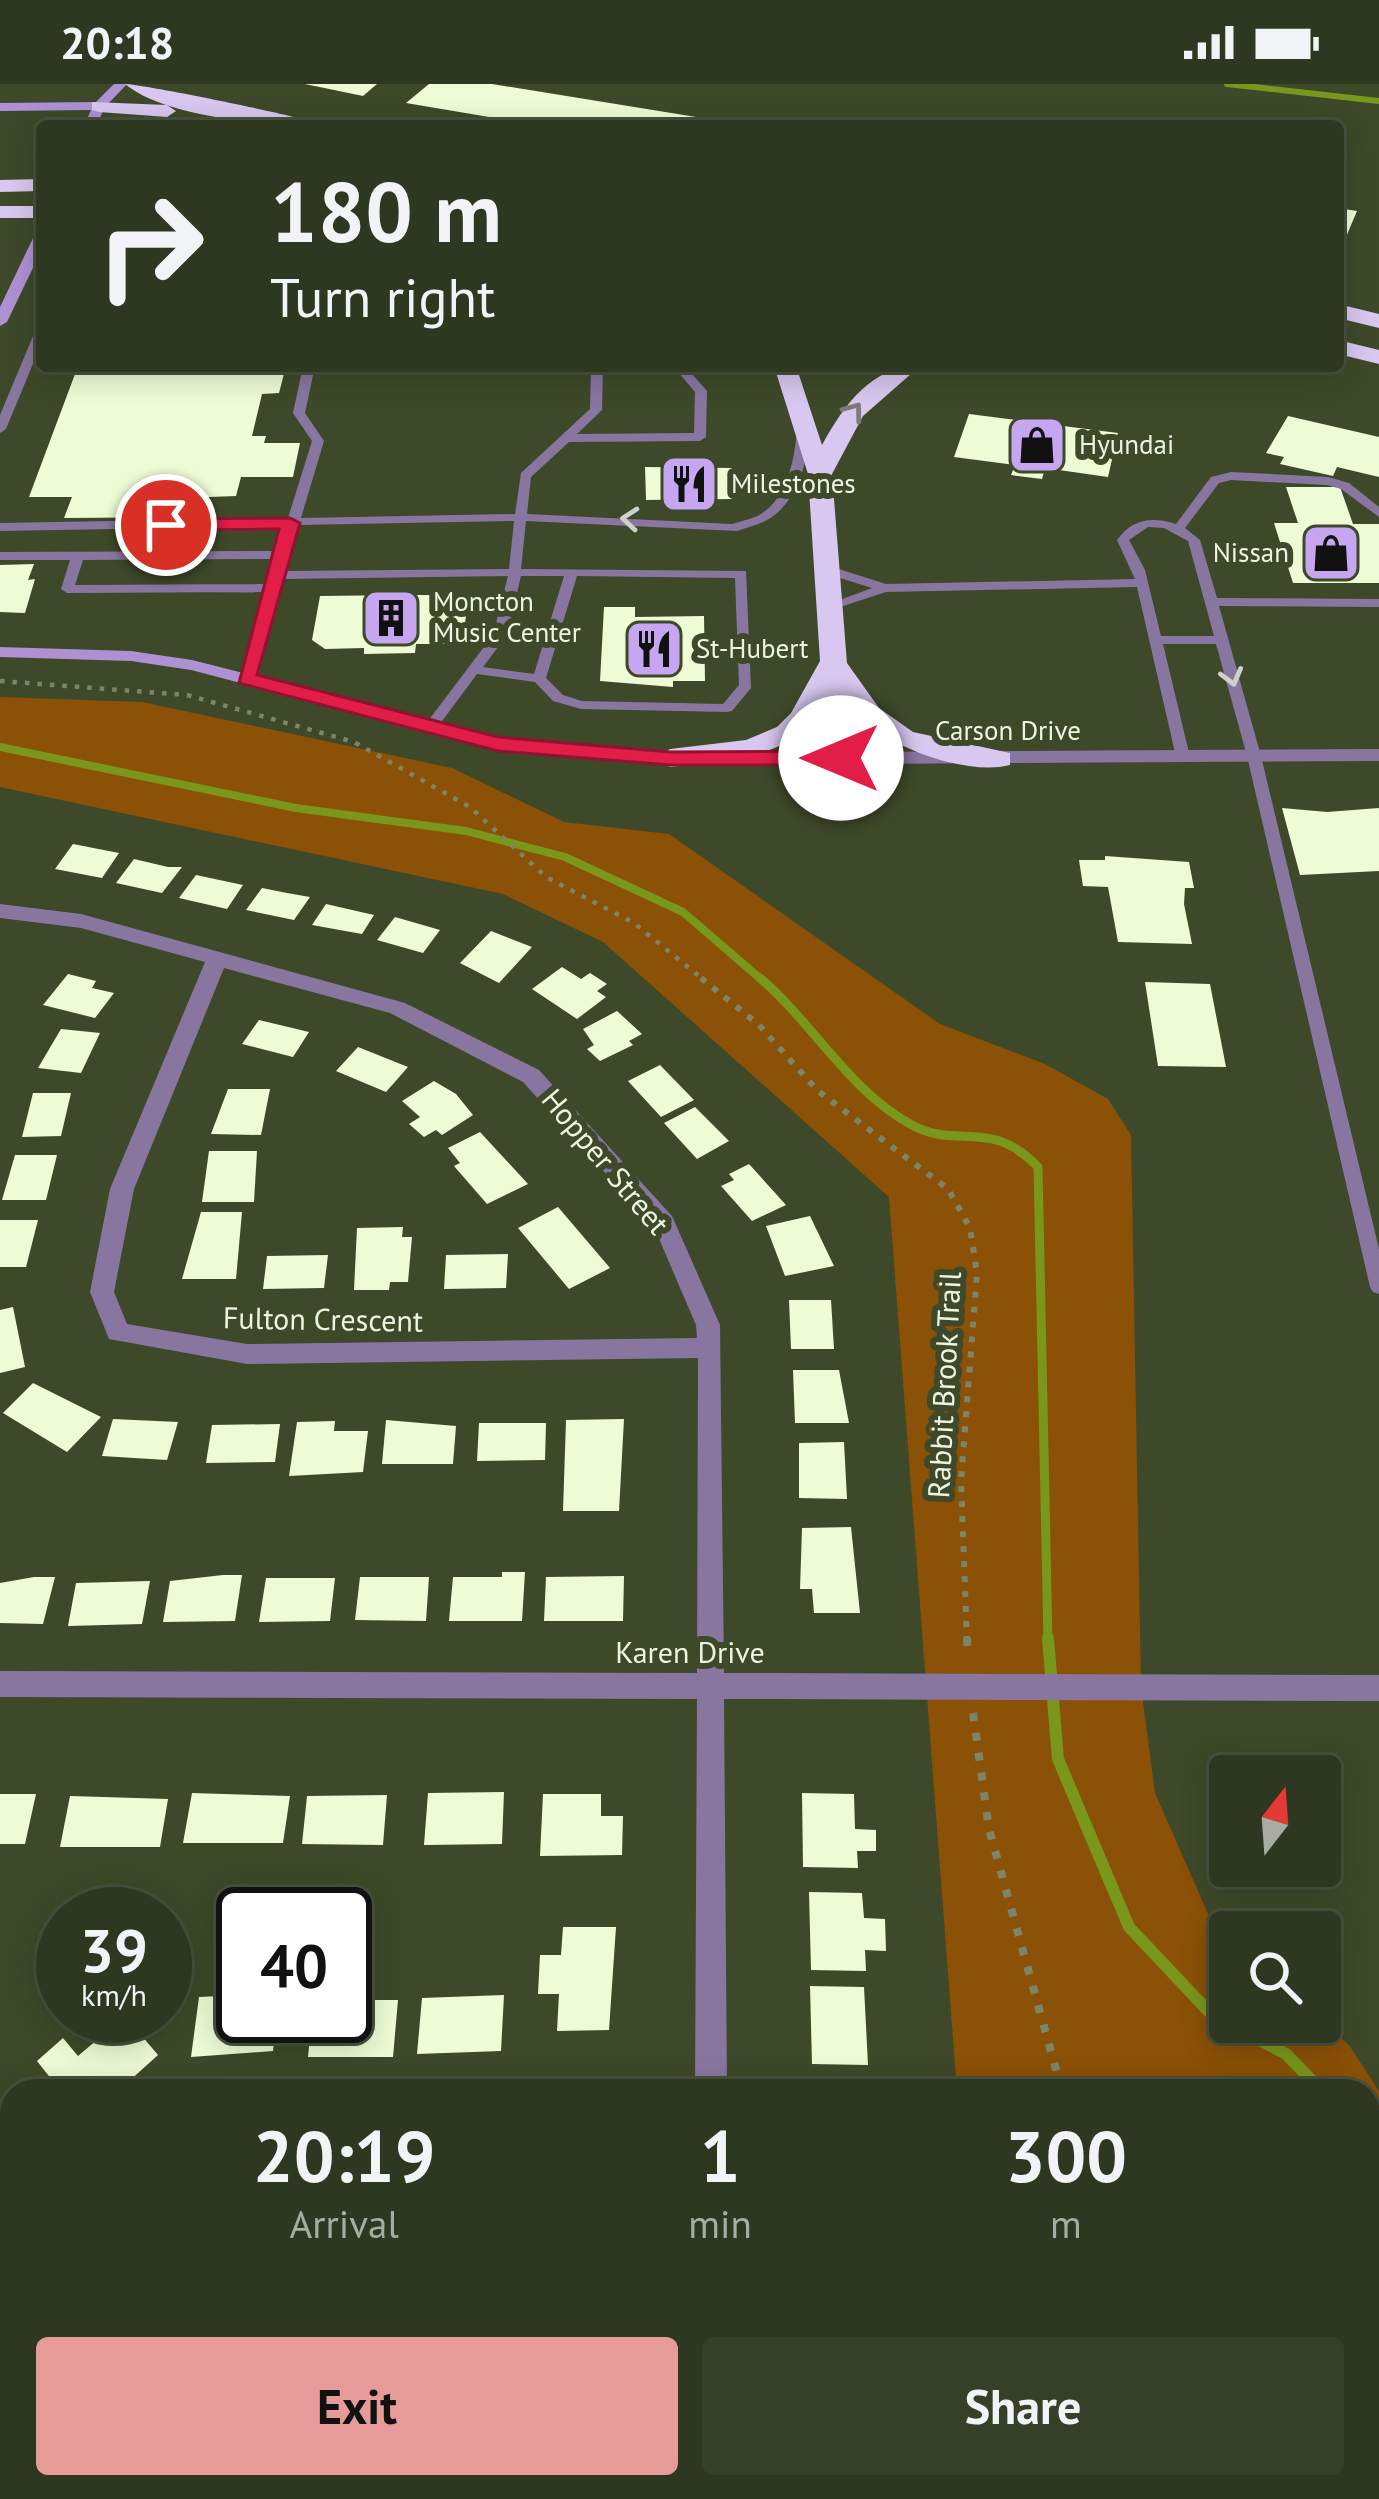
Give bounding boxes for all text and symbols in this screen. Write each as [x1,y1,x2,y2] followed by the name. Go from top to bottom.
[60,13,174,71] text: 20:18
[270,156,502,265] text: 180 m
[72,168,228,324] icon: right
[270,262,495,332] text: Turn right
[840,403,862,425] one-way arrow
[1006,414,1068,476] shop icon: Hyundai
[1079,427,1174,461] place label: Hyundai
[658,453,720,515] restaurant icon: Milestones
[731,466,856,500] place label: Milestones
[115,474,217,576] pin
[133,492,199,558] icon: arrive
[620,507,639,532] one-way arrow
[1300,522,1362,584] shop icon: Nissan
[1213,535,1289,569] place label: Nissan
[433,584,581,649] place label: Moncton Music Center
[360,587,422,649] building icon: Moncton Music Center
[623,618,685,680] restaurant icon: St-Hubert
[696,631,808,665] place label: St-Hubert
[1218,666,1243,687] one-way arrow
[778,695,904,821] position arrow
[935,713,1081,747] street label: Carson Drive
[534,1080,679,1242] street label: Hopper Street
[918,1270,969,1499] street label: Rabbit Brook Trail
[223,1297,423,1340] street label: Fulton Crescent
[615,1632,765,1671] street label: Karen Drive
[1209,1755,1341,1887] north arrow
[1209,1755,1341,2043] map controls
[216,1887,372,2043] speed limit sign: 40
[80,1911,148,1989] text: 39
[1209,1911,1341,2043] button: search
[81,1975,147,2014] text: km/h
[253,2109,436,2202] text: 20:19
[700,2109,741,2202] text: 1
[1005,2109,1127,2202] text: 300
[290,2198,399,2249] text: Arrival
[688,2198,752,2249] text: min
[1050,2198,1082,2249] text: m
[36,2337,678,2475] button: Exit
[702,2337,1344,2475] button: Share

